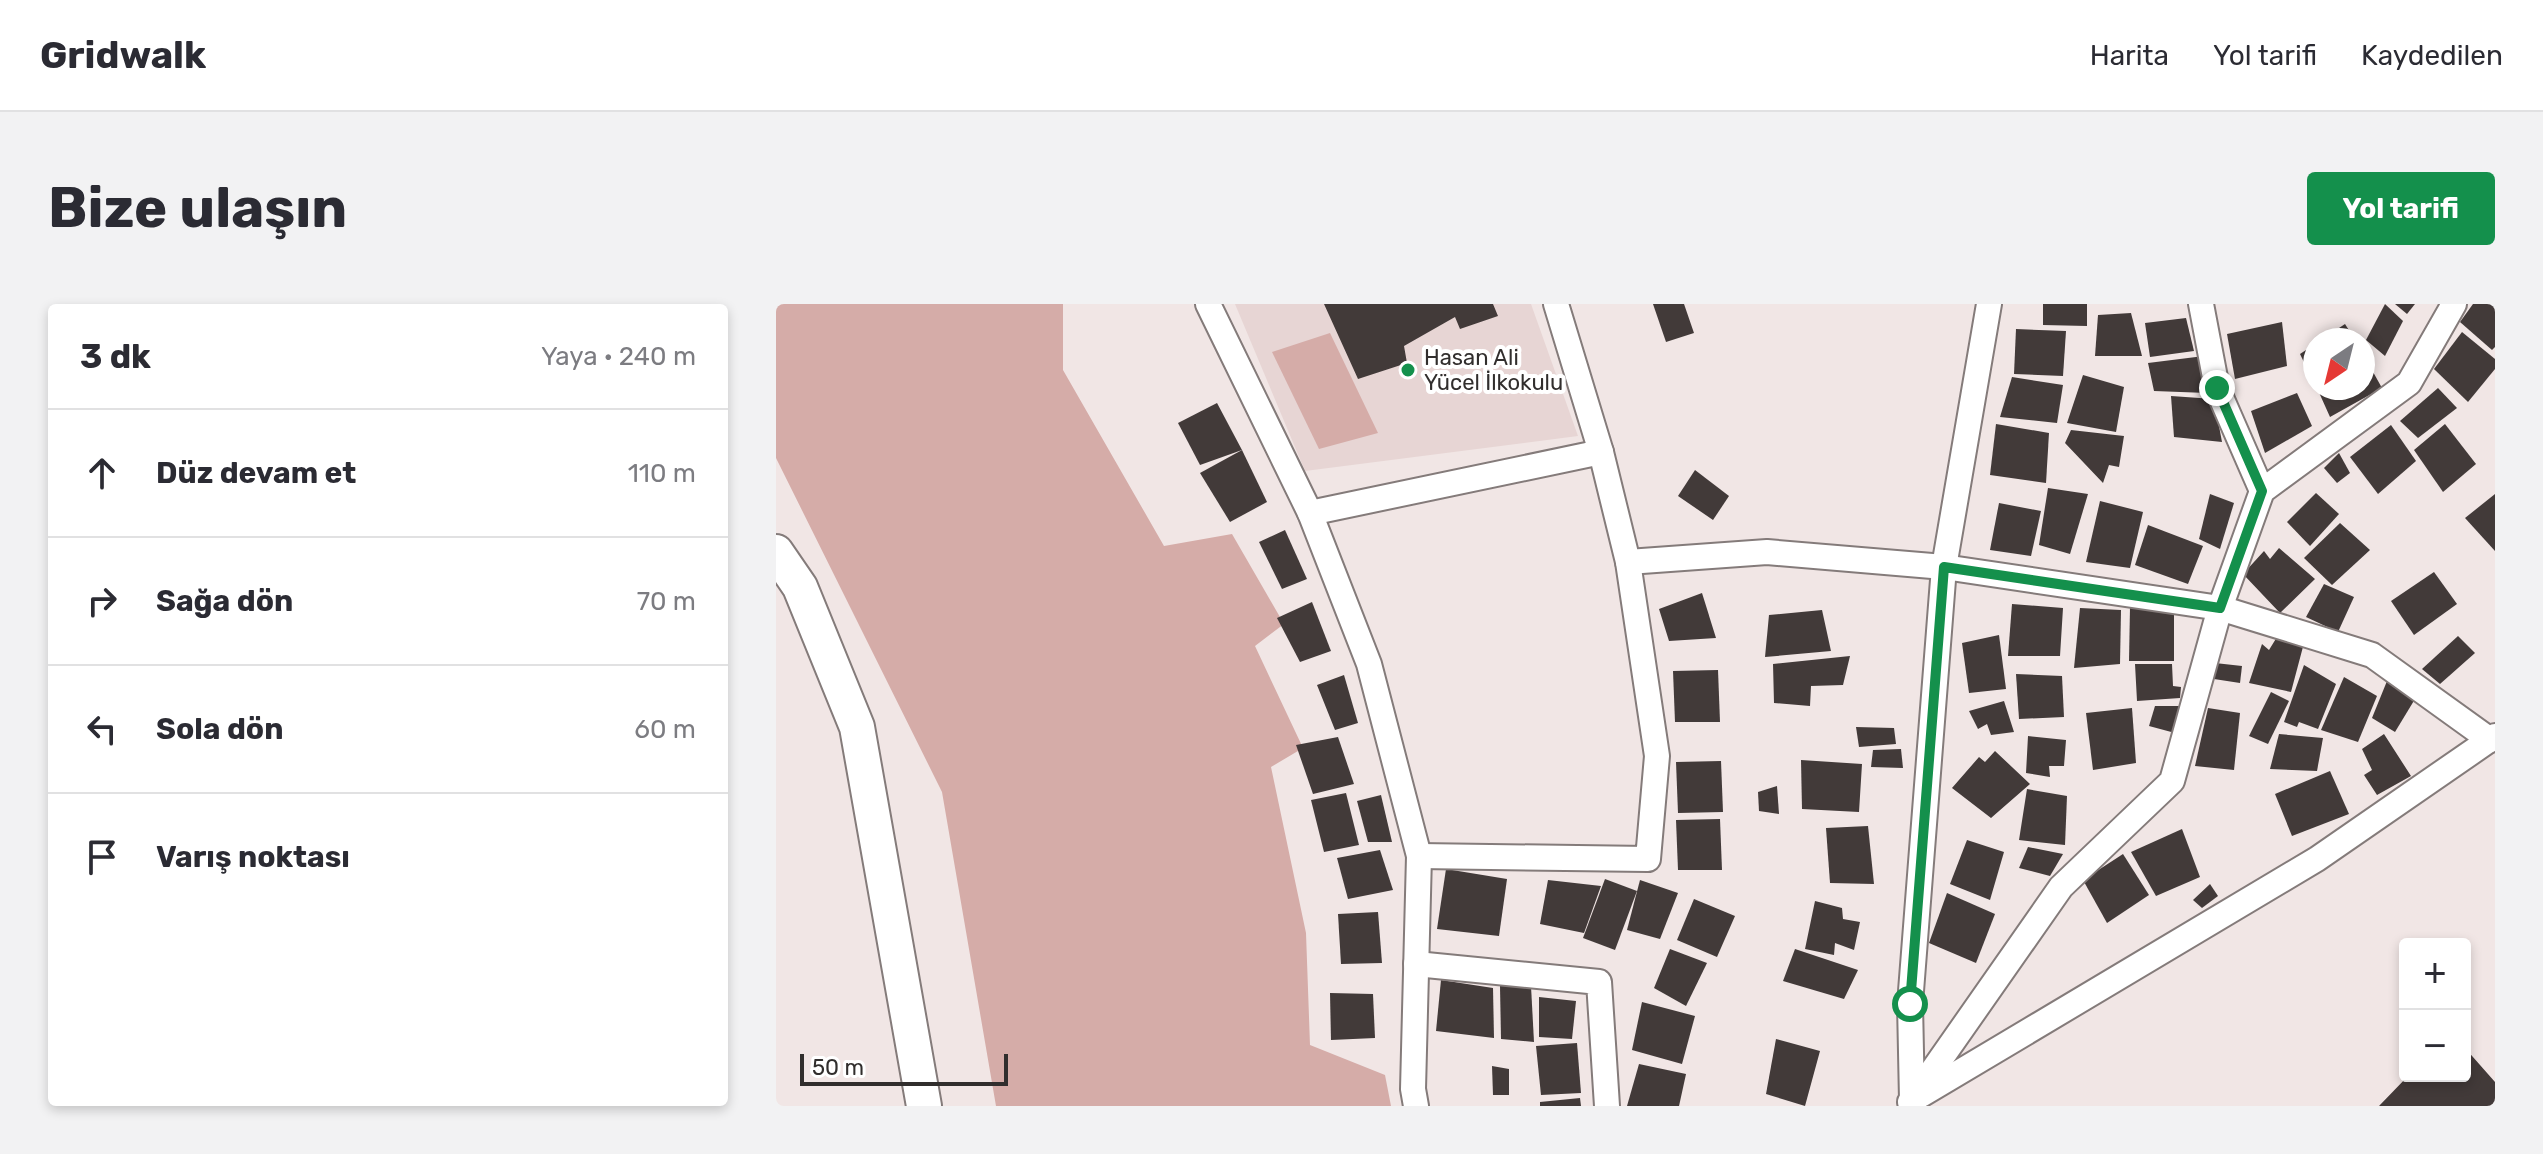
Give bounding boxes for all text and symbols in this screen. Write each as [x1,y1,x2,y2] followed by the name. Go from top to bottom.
[40,32,206,78] text: Gridwalk
[2090,39,2169,72] text: Harita
[2213,39,2317,72] text: Yol tarifi
[2361,39,2503,72] text: Kaydedilen
[2307,172,2495,245] button: Yol tarifi
[48,175,347,241] text: Bize ulaşın
[2303,328,2375,400] north arrow
[80,336,151,377] text: 3 dk
[541,341,696,372] text: Yaya · 240 m
[1424,344,1563,396] place label: Hasan Ali Yücel İlkokulu
[1399,361,1417,379] marker: Hasan Ali Yücel İlkokulu
[2199,370,2235,406] route end
[80,451,124,495] icon: ahead
[156,455,356,491] text: Düz devam et
[628,458,696,489] text: 110 m
[80,579,124,623] icon: right
[156,583,293,619] text: Sağa dön
[637,586,696,617] text: 70 m
[80,707,124,751] icon: left
[156,711,283,747] text: Sola dön
[634,714,696,745] text: 60 m
[80,835,124,879] icon: arrive
[156,839,350,875] text: Varış noktası
[2399,938,2471,1082] map controls
[2399,938,2471,1010] button: +
[1892,986,1928,1022] route start
[2399,1010,2471,1082] button: −
[800,1050,1008,1086] scale bar
[812,1054,864,1081] text: 50 m

